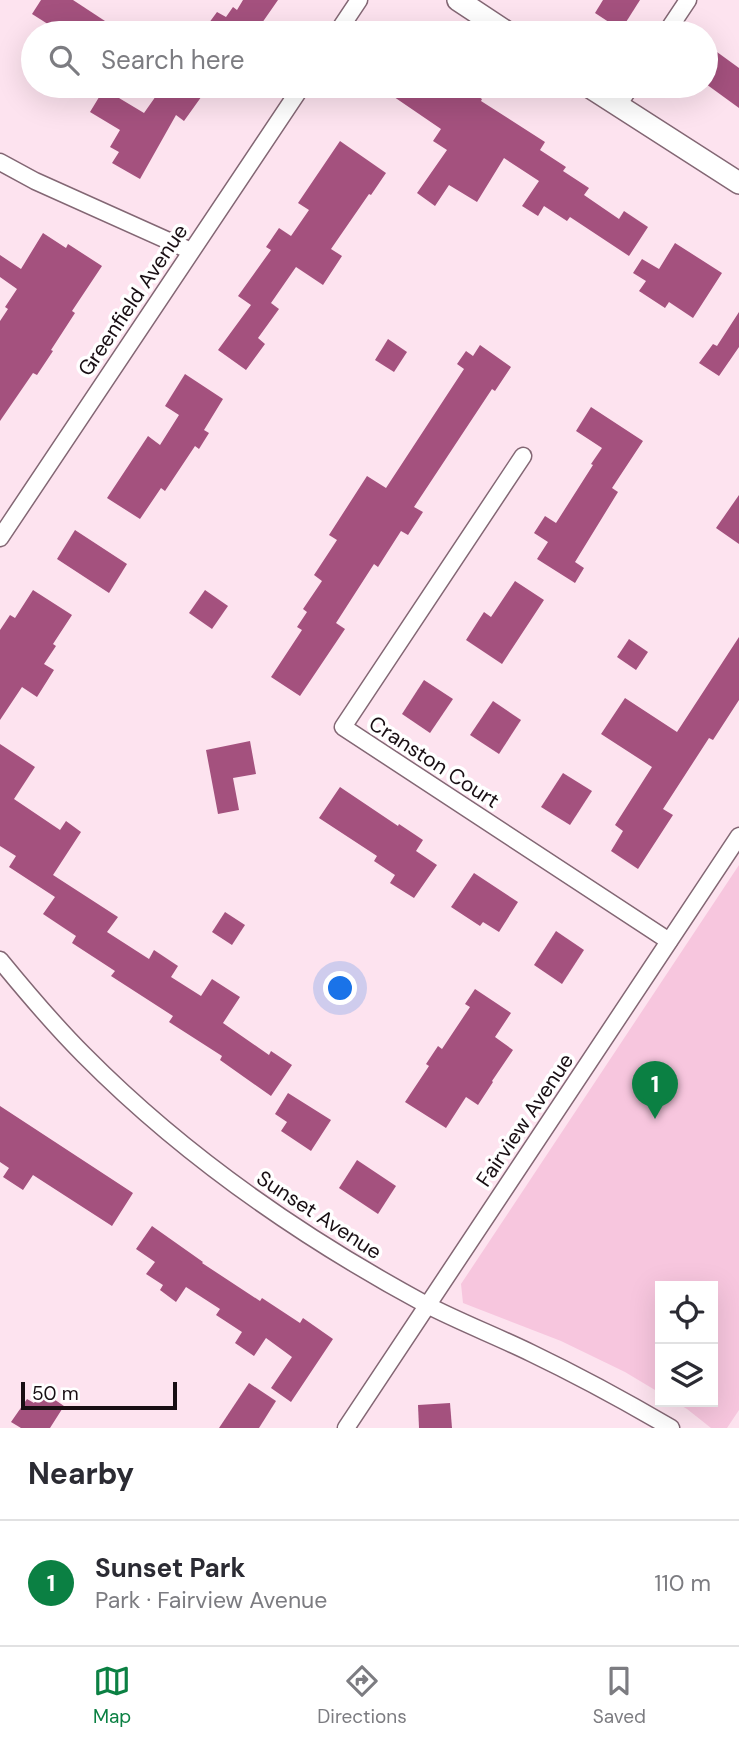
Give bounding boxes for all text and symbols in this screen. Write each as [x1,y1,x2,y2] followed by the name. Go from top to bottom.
[21,21,718,98] search box
[45,41,83,79] icon: search
[101,43,244,77] text: Search here
[72,218,194,382] street label: Greenfield Avenue
[363,709,505,815] street label: Cranston Court
[323,971,357,1005] your location
[470,1048,580,1192] street label: Fairview Avenue
[632,1061,678,1119] pin: 1
[251,1164,387,1266] street label: Sunset Avenue
[655,1281,718,1407] map controls
[655,1281,718,1344] button: locate
[655,1344,718,1407] button: layers
[21,1379,177,1411] scale bar
[32,1381,79,1406] text: 50 m
[28,1454,134,1493] text: Nearby
[95,1551,245,1585] text: Sunset Park
[47,1568,55,1598] text: 1
[654,1568,711,1598] text: 110 m
[95,1585,327,1615] text: Park · Fairview Avenue
[93,1662,131,1729] tab: Map
[317,1662,407,1729] tab: Directions
[593,1662,646,1729] tab: Saved

